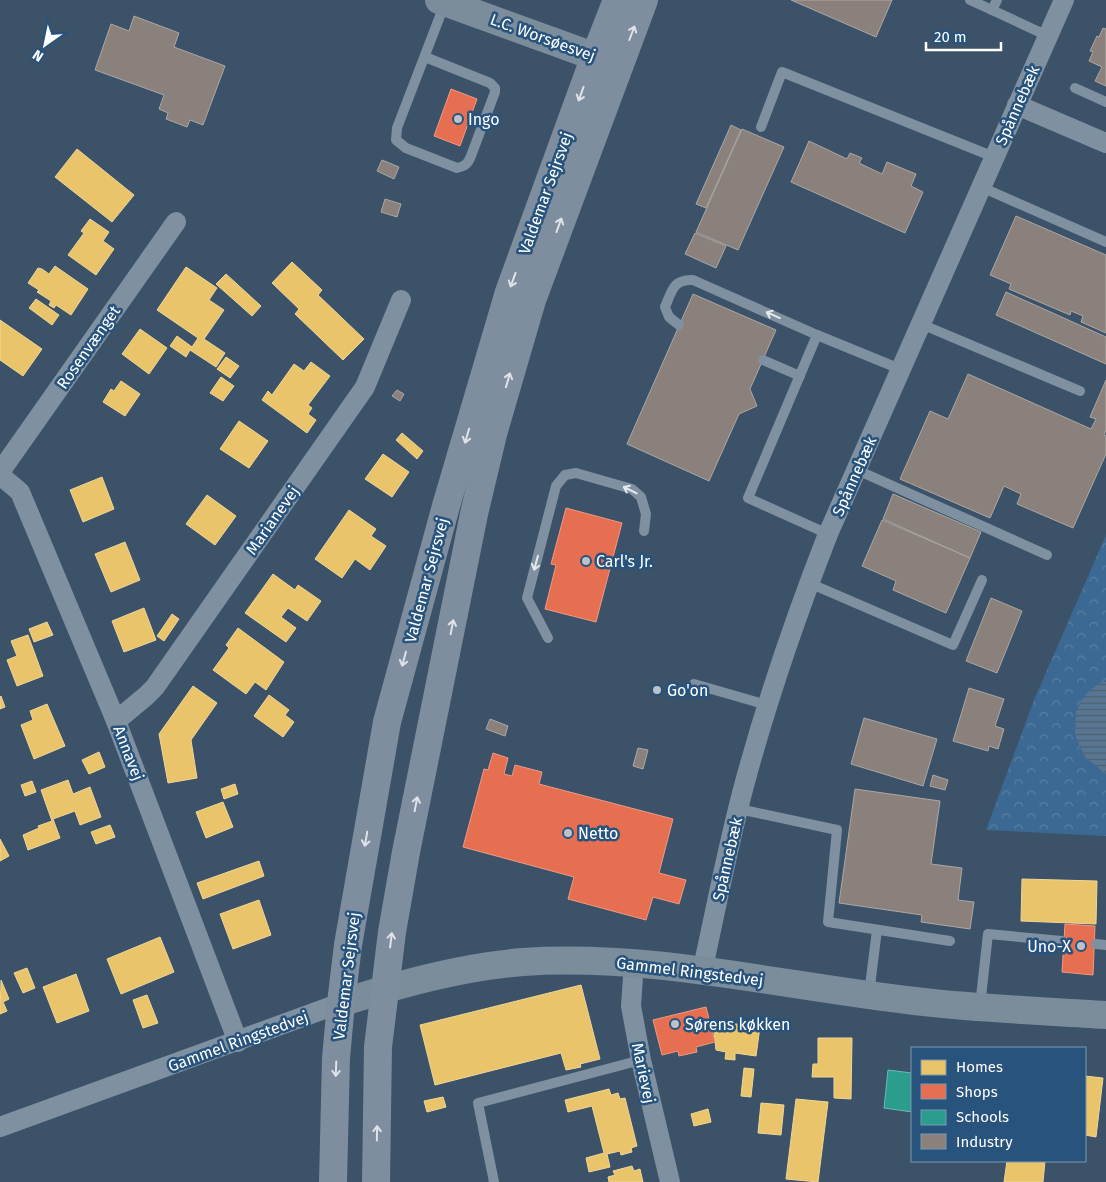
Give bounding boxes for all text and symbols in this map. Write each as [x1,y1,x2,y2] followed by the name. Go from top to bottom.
[488,10,598,65] street label: L.C. Worsøesvej
[20,20,70,70] north arrow
[926,20,1001,52] scale bar
[628,25,637,40] one-way arrow
[934,28,967,46] text: 20 m
[30,46,47,65] text: N
[991,62,1044,148] street label: Spånnebæk
[576,86,585,102] one-way arrow
[468,110,500,129] place label: Ingo
[452,113,464,125] marker: Ingo
[515,130,576,257] street label: Valdemar Sejrsvej
[556,218,565,233] one-way arrow
[508,272,517,287] one-way arrow
[53,302,124,393] street label: Rosenvænget
[766,309,781,319] one-way arrow
[504,372,514,388] one-way arrow
[461,427,471,443] one-way arrow
[828,433,881,519] street label: Spånnebæk
[242,482,303,558] street label: Marianevej
[623,485,638,494] one-way arrow
[401,516,452,645] street label: Valdemar Sejrsvej
[596,552,653,571] place label: Carl's Jr.
[531,555,540,571] one-way arrow
[580,555,592,567] marker: Carl's Jr.
[447,620,457,636] one-way arrow
[399,651,408,667] one-way arrow
[667,681,708,700] place label: Go'on
[651,684,663,696] marker: Go'on
[109,723,148,783] street label: Annavej
[412,796,421,812] one-way arrow
[709,815,747,903] street label: Spånnebæk
[578,824,618,843] place label: Netto
[562,827,574,839] marker: Netto
[361,831,371,847] one-way arrow
[329,911,364,1041] street label: Valdemar Sejrsvej
[386,932,396,948] one-way arrow
[1027,937,1071,956] place label: Uno-X
[1075,940,1087,952] marker: Uno-X
[615,953,765,990] street label: Gammel Ringstedvej
[165,1007,311,1076] street label: Gammel Ringstedvej
[685,1015,790,1034] place label: Sørens køkken
[669,1018,681,1030] marker: Sørens køkken
[628,1041,659,1105] street label: Marievej
[911,1047,1086,1162] legend
[956,1058,1003,1076] text: Homes
[331,1060,341,1077] one-way arrow
[956,1083,998,1101] text: Shops
[956,1108,1009,1126] text: Schools
[372,1126,382,1142] one-way arrow
[956,1133,1013,1151] text: Industry

